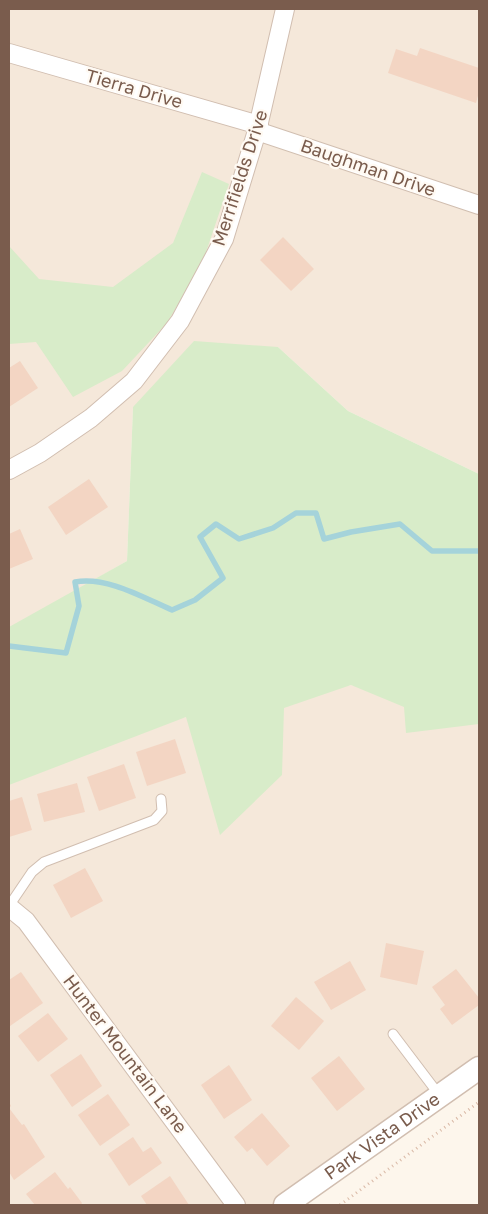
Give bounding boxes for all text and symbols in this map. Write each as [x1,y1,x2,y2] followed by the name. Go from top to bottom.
[83,64,185,112] street label: Tierra Drive
[207,107,271,249] street label: Merrifields Drive
[298,134,439,200] street label: Baughman Drive
[59,970,193,1137] street label: Hunter Mountain Lane
[320,1087,444,1184] street label: Park Vista Drive

